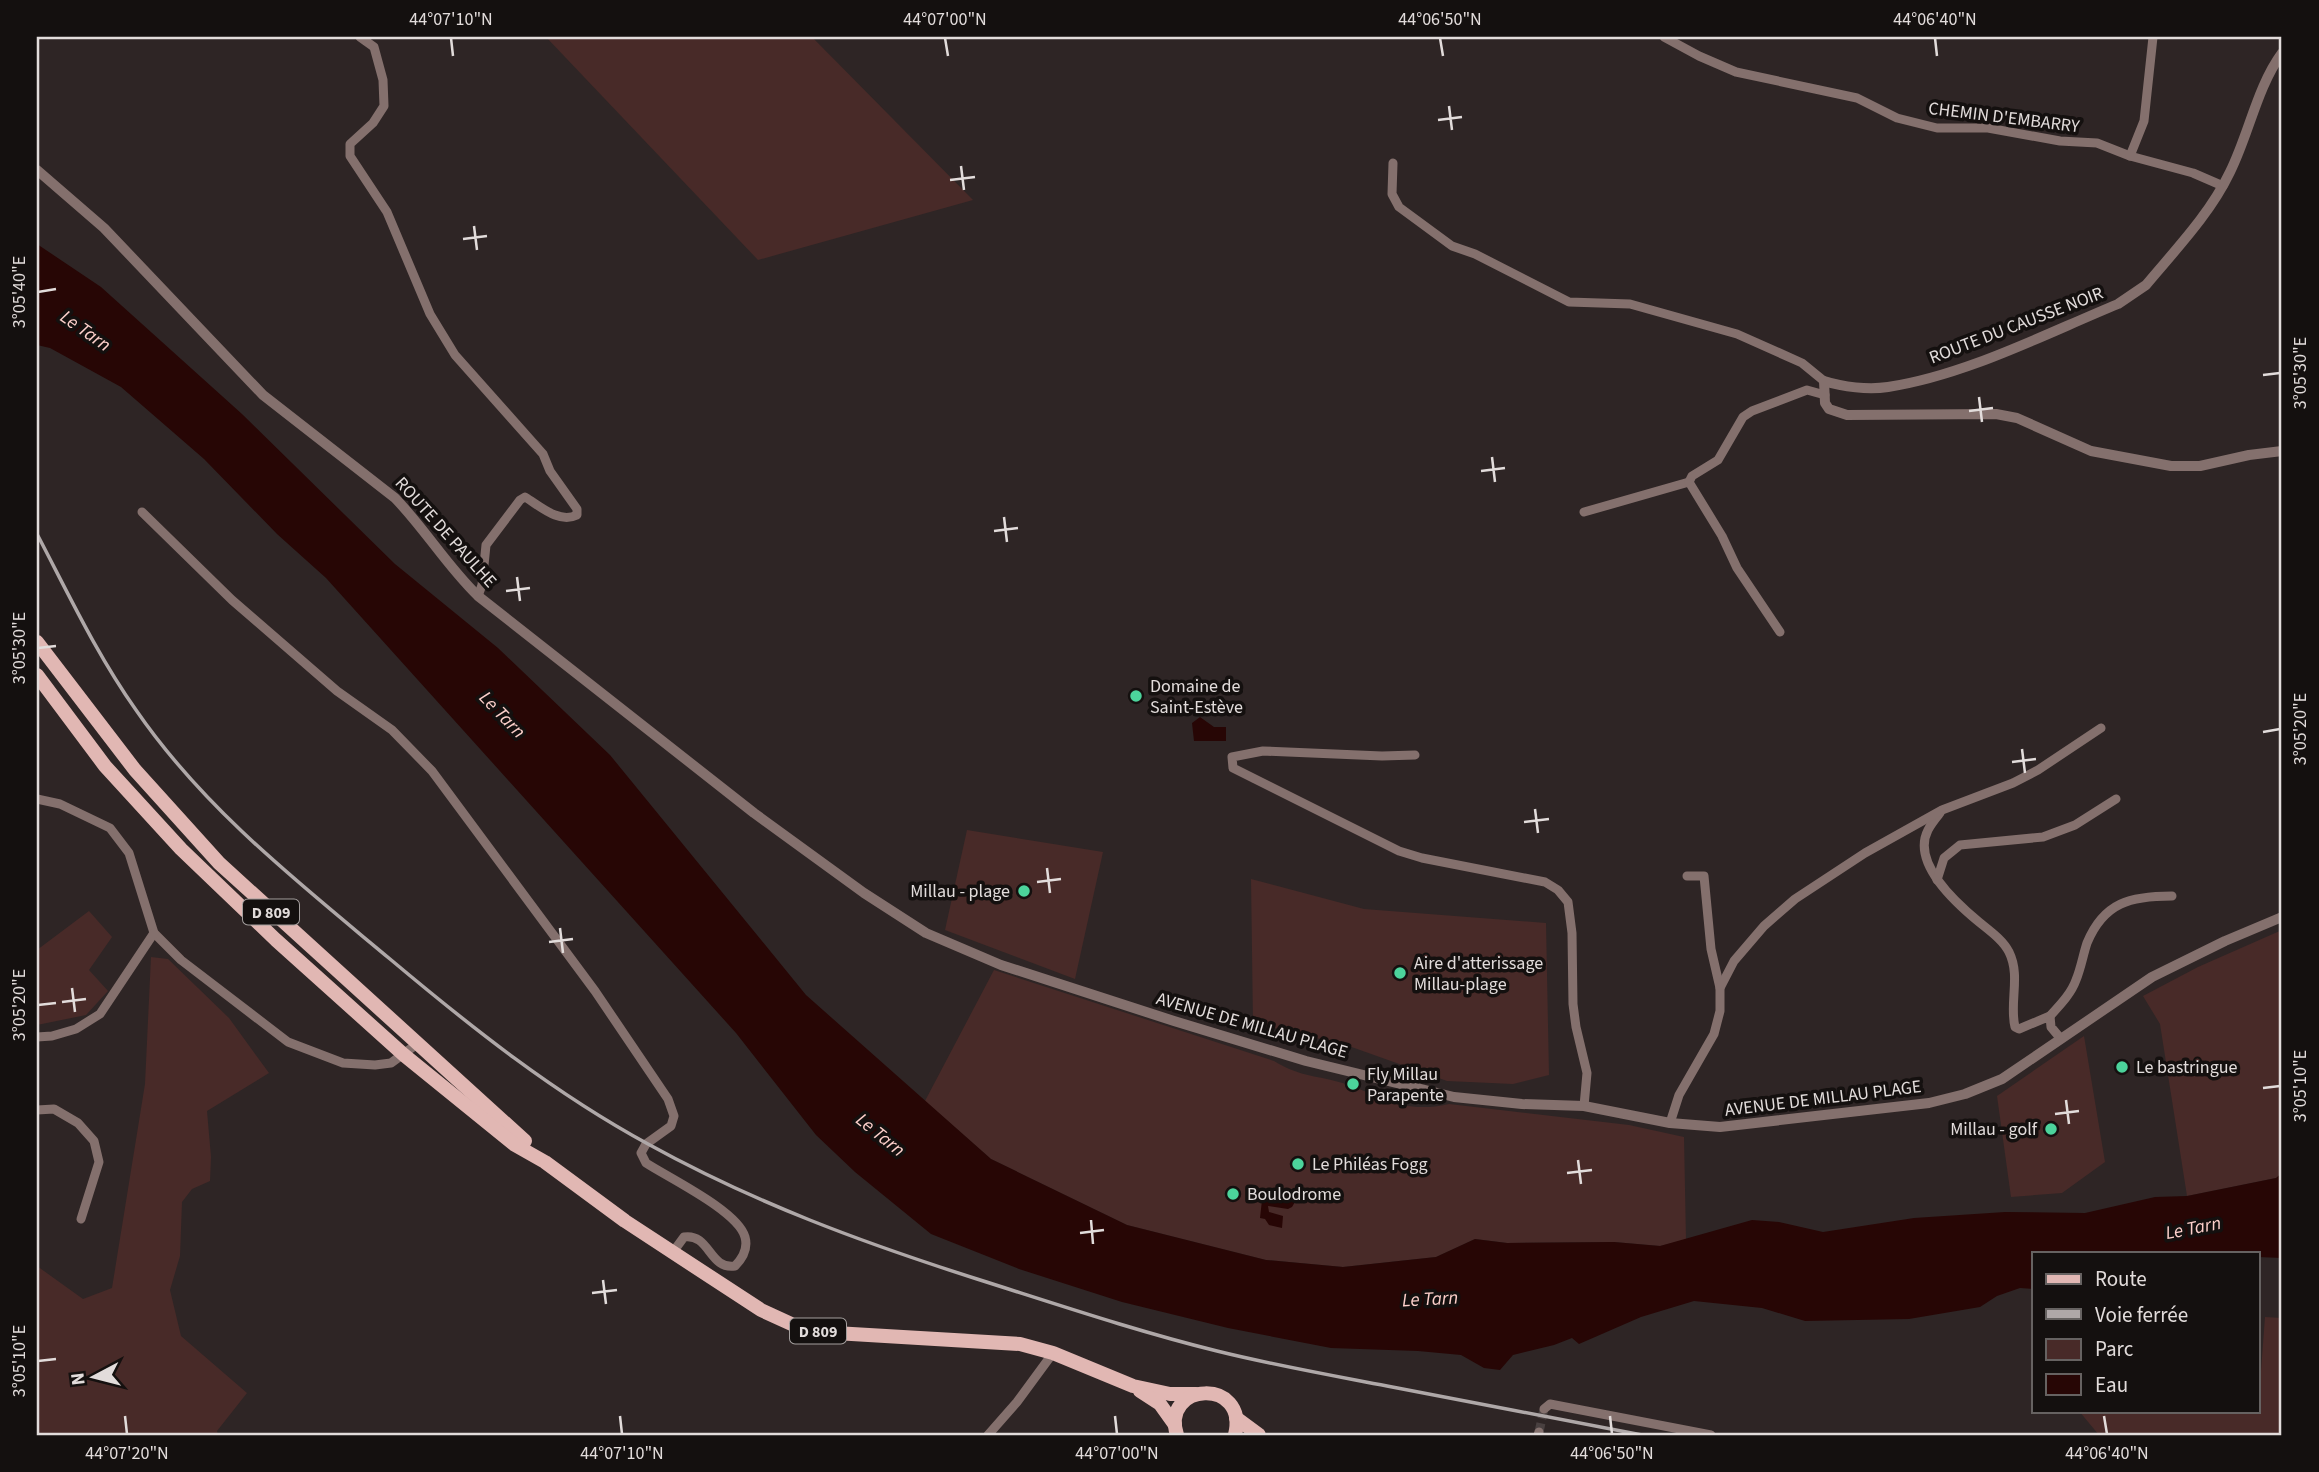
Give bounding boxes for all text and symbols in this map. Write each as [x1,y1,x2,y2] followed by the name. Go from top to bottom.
[409,7,493,32] text: 44°07'10"N
[903,7,987,32] text: 44°07'00"N
[1398,7,1482,32] text: 44°06'50"N
[1893,7,1977,32] text: 44°06'40"N
[1927,96,2081,139] street label: CHEMIN D'EMBARRY
[7,256,32,328] text: 3°05'40"E
[1925,281,2107,370] street label: ROUTE DU CAUSSE NOIR
[54,304,116,358] water label: Le Tarn
[2288,337,2313,409] text: 3°05'30"E
[389,472,502,593] street label: ROUTE DE PAULHE
[7,612,32,684] text: 3°05'30"E
[1150,674,1243,720] place label: Domaine de Saint-Estève
[473,685,531,745] water label: Le Tarn
[1128,688,1144,704] marker: Domaine de Saint-Estève
[2288,693,2313,765] text: 3°05'20"E
[910,879,1010,904] place label: Millau - plage
[1016,883,1032,899] marker: Millau - plage
[243,900,299,924] road number: D 809
[1414,951,1543,997] place label: Aire d'atterissage Millau-plage
[1392,965,1408,981] marker: Aire d'atterissage Millau-plage
[7,969,32,1041] text: 3°05'20"E
[1153,986,1350,1065] street label: AVENUE DE MILLAU PLAGE
[2288,1050,2313,1122] text: 3°05'10"E
[2136,1055,2237,1080] place label: Le bastringue
[2114,1059,2130,1075] marker: Le bastringue
[1367,1062,1444,1108] place label: Fly Millau Parapente
[1723,1074,1923,1123] street label: AVENUE DE MILLAU PLAGE
[1345,1076,1361,1092] marker: Fly Millau Parapente
[850,1107,910,1163] water label: Le Tarn
[1950,1117,2038,1142] place label: Millau - golf
[2043,1121,2059,1137] marker: Millau - golf
[1312,1152,1428,1177] place label: Le Philéas Fogg
[1290,1156,1306,1172] marker: Le Philéas Fogg
[1247,1182,1341,1207] place label: Boulodrome
[1225,1186,1241,1202] marker: Boulodrome
[2163,1210,2224,1247] water label: Le Tarn
[2032,1252,2260,1412] legend
[2095,1264,2147,1294] text: Route
[1401,1285,1459,1314] water label: Le Tarn
[2095,1300,2188,1330] text: Voie ferrée
[790,1318,846,1344] road number: D 809
[7,1325,32,1397] text: 3°05'10"E
[2095,1334,2134,1364] text: Parc
[60,1342,130,1412] north arrow
[2095,1370,2128,1400] text: Eau
[64,1371,93,1387] text: N
[85,1441,169,1466] text: 44°07'20"N
[580,1441,664,1466] text: 44°07'10"N
[1075,1441,1159,1466] text: 44°07'00"N
[1570,1441,1654,1466] text: 44°06'50"N
[2065,1441,2149,1466] text: 44°06'40"N

